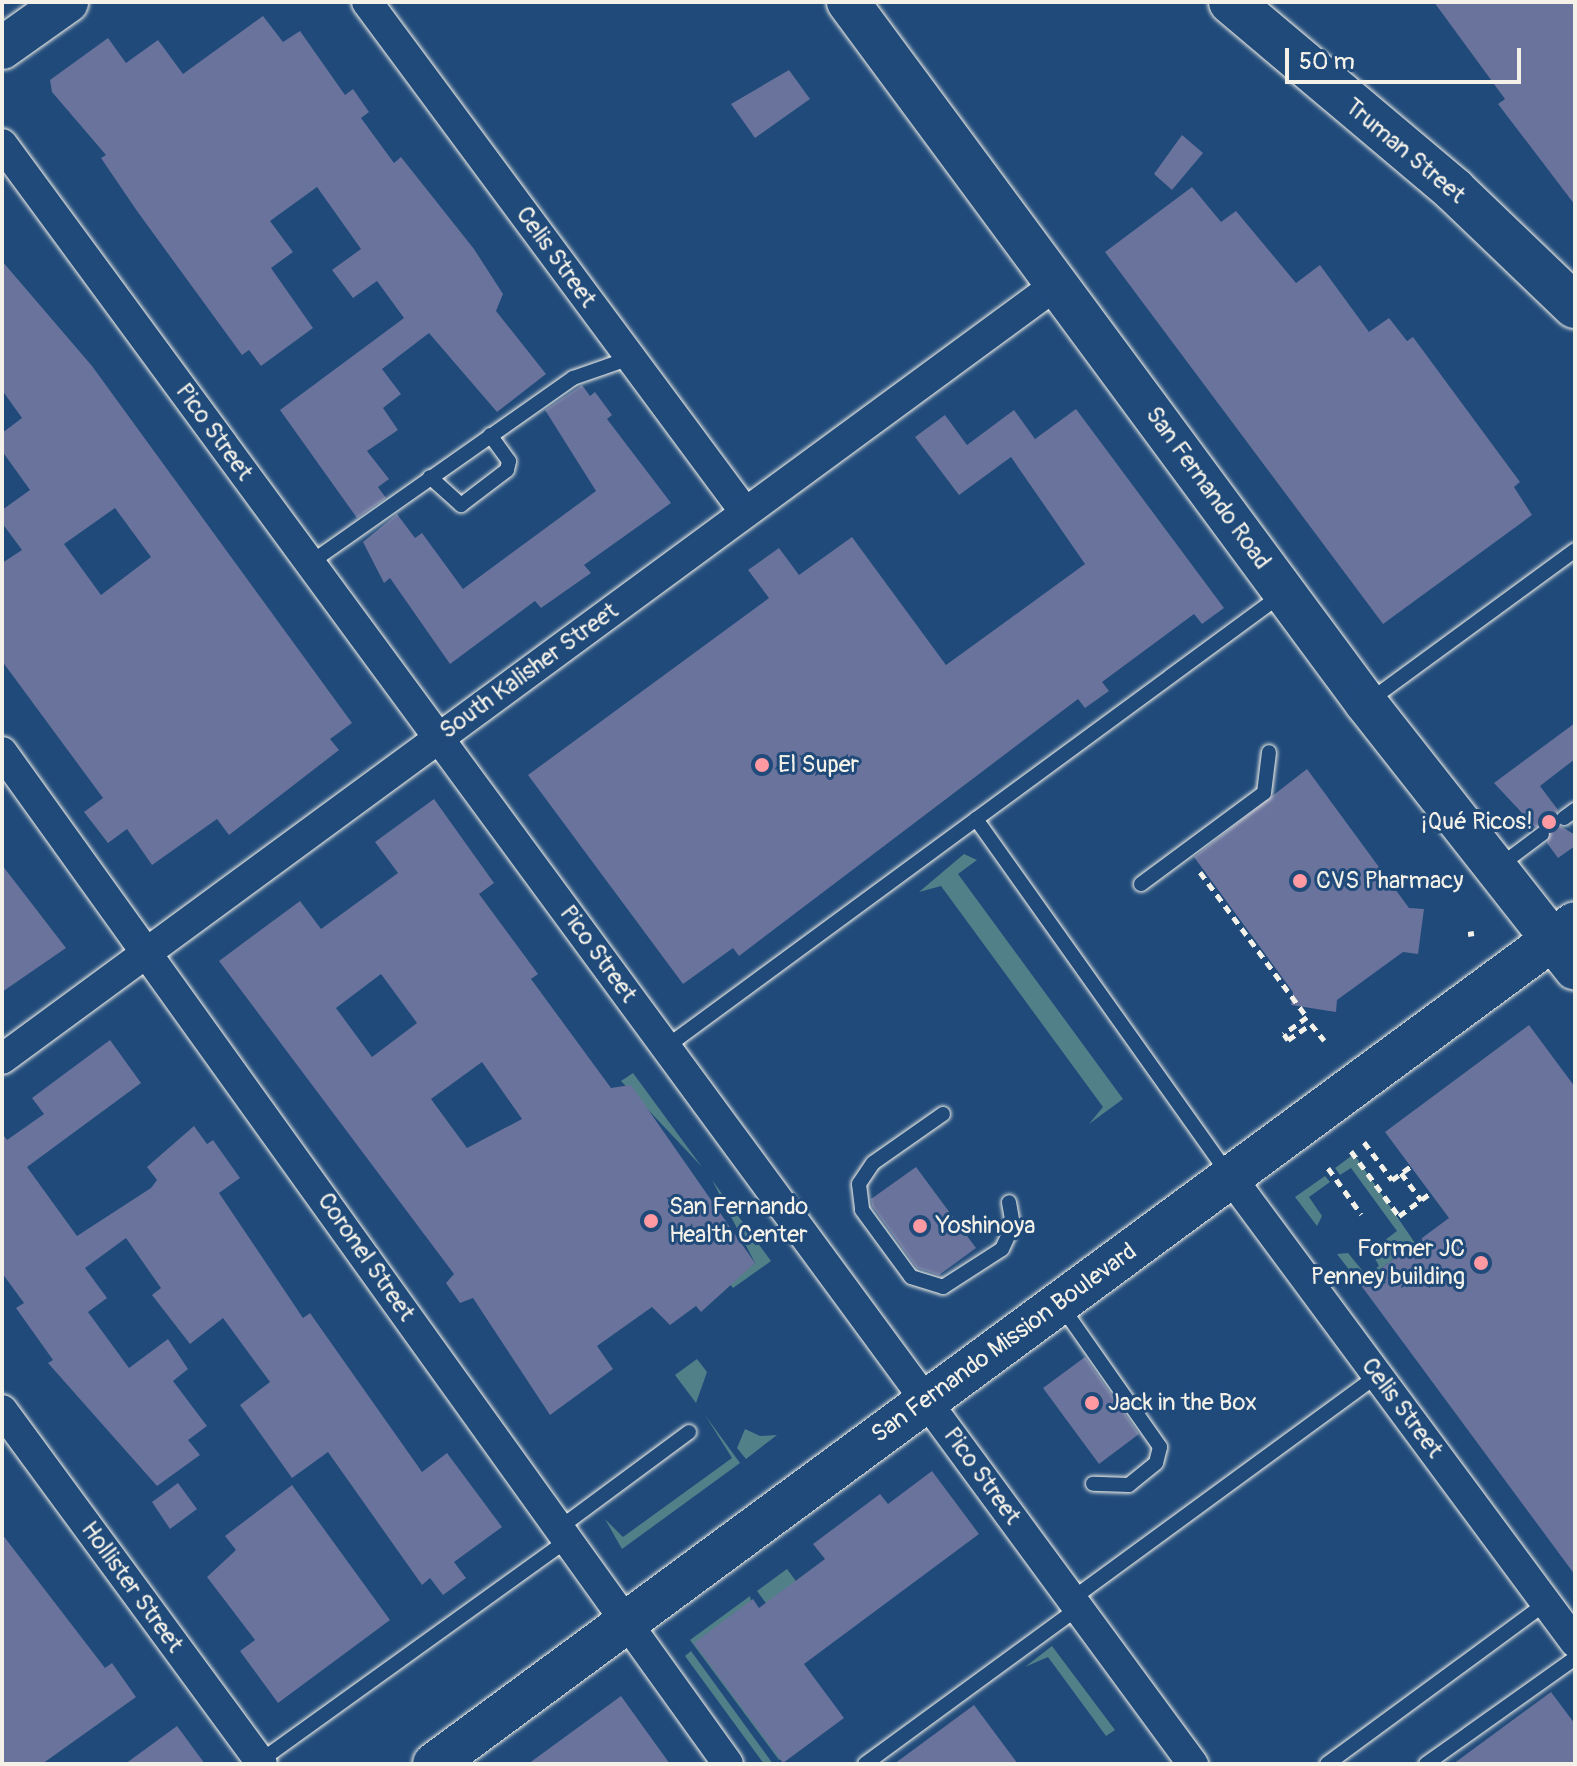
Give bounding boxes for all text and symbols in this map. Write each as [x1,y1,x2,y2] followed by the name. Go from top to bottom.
[1289,32,1525,82] scale bar
[1299,47,1355,76] text: 50 m
[1339,92,1471,210] street label: Truman Street
[510,201,602,313] street label: Celis Street
[169,378,259,486] street label: Pico Street
[1139,401,1277,575] street label: San Fernando Road
[434,597,624,745] street label: South Kalisher Street
[778,751,859,779] place label: El Super
[753,756,771,774] marker: El Super
[1420,808,1533,836] place label: ¡Qué Ricos!
[1540,813,1558,831] marker: ¡Qué Ricos!
[1316,867,1464,895] place label: CVS Pharmacy
[1291,872,1309,890] marker: CVS Pharmacy
[553,900,643,1008] street label: Pico Street
[311,1187,421,1327] street label: Coronel Street
[669,1193,808,1249] place label: San Fernando Health Center
[640,1210,662,1232] marker: San Fernando Health Center
[936,1212,1035,1240] place label: Yoshinoya
[911,1217,929,1235] marker: Yoshinoya
[1311,1235,1465,1291] place label: Former JC Penney building
[866,1237,1142,1449] street label: San Fernando Mission Boulevard
[1472,1254,1490,1272] marker: Former JC Penney building
[1355,1352,1449,1464] street label: Celis Street
[1108,1389,1257,1417] place label: Jack in the Box
[1083,1394,1101,1412] marker: Jack in the Box
[937,1422,1027,1530] street label: Pico Street
[75,1516,189,1658] street label: Hollister Street

